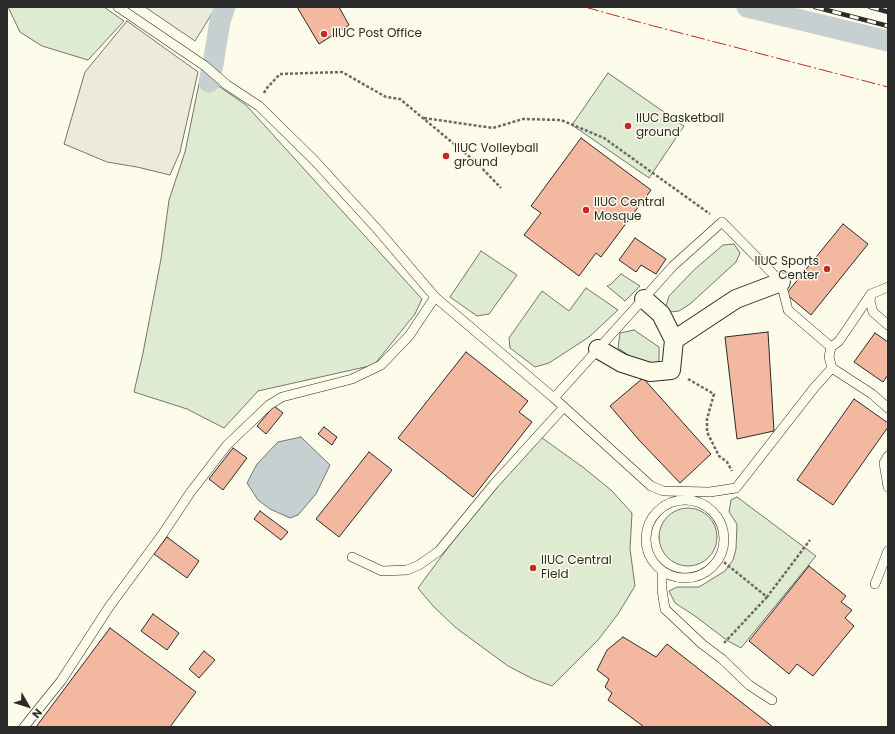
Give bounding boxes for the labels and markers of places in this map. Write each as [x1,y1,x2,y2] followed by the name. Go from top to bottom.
[332,27,422,41] place label: IIUC Post Office
[319,29,329,39] marker: IIUC Post Office
[636,112,724,140] place label: IIUC Basketball ground
[623,121,633,131] marker: IIUC Basketball ground
[454,142,538,170] place label: IIUC Volleyball ground
[441,151,451,161] marker: IIUC Volleyball ground
[594,196,665,224] place label: IIUC Central Mosque
[581,205,591,215] marker: IIUC Central Mosque
[755,255,819,283] place label: IIUC Sports Center
[822,264,832,274] marker: IIUC Sports Center
[541,554,612,582] place label: IIUC Central Field
[528,563,538,573] marker: IIUC Central Field

